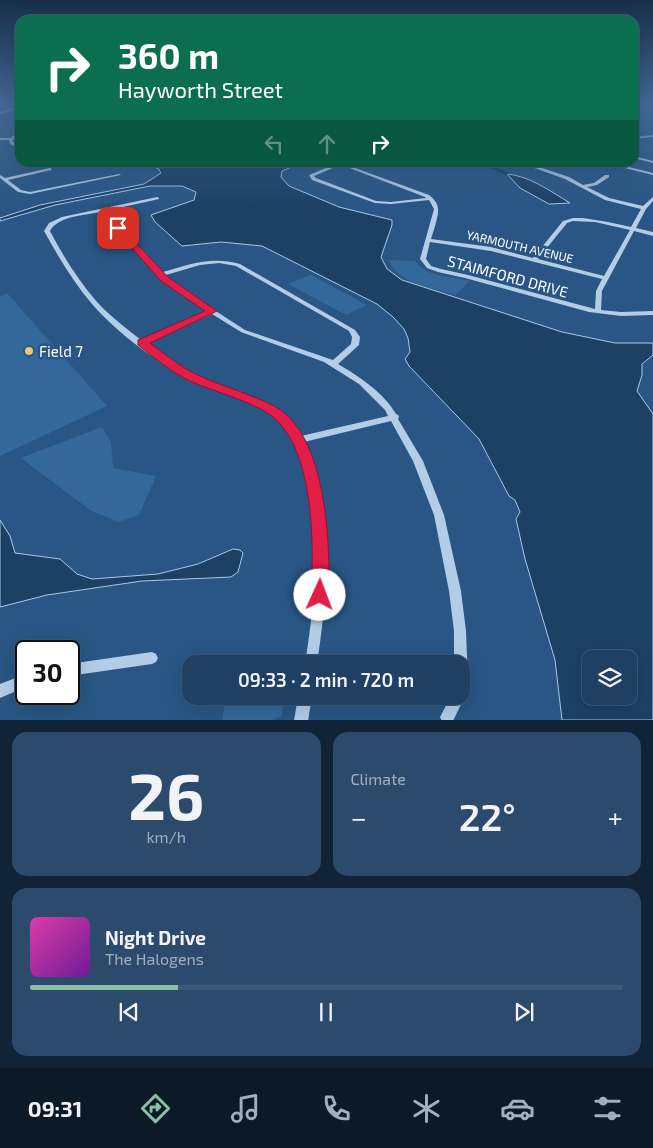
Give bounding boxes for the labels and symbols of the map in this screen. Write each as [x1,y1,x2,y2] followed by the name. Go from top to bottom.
[97,207,139,249] pin
[465,227,575,265] street label: YARMOUTH AVENUE
[446,251,570,301] street label: STAIMFORD DRIVE
[39,342,83,360] place label: Field 7
[23,345,35,357] marker: Field 7
[293,568,345,620] position arrow
[15,640,80,705] speed limit sign: 30

